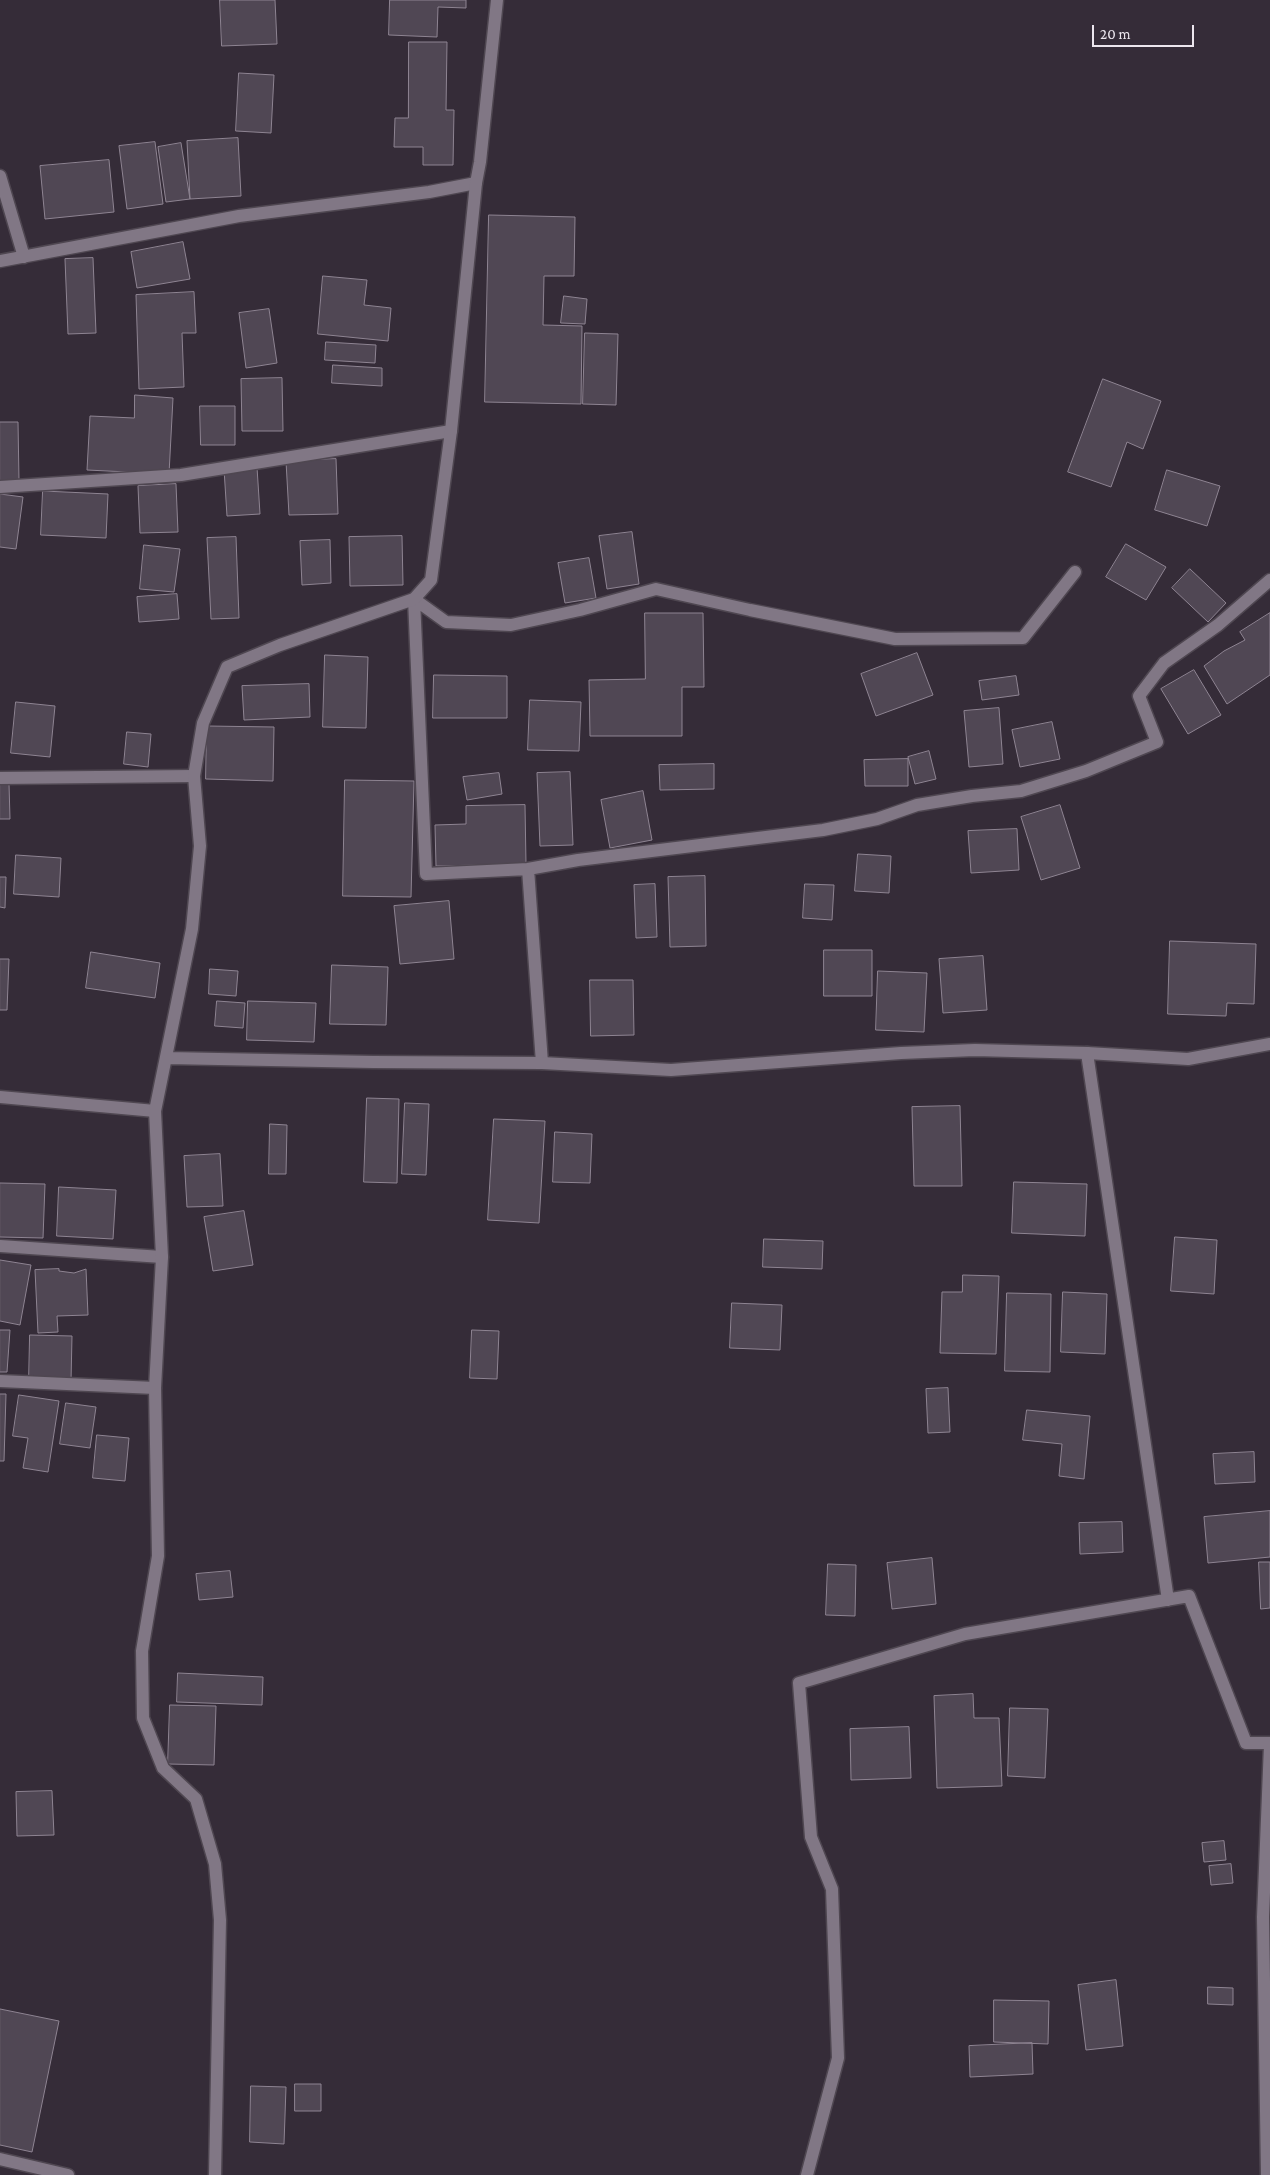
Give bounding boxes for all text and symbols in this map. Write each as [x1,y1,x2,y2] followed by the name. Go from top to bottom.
[1095,15,1198,47] scale bar
[1100,26,1131,42] text: 20 m

